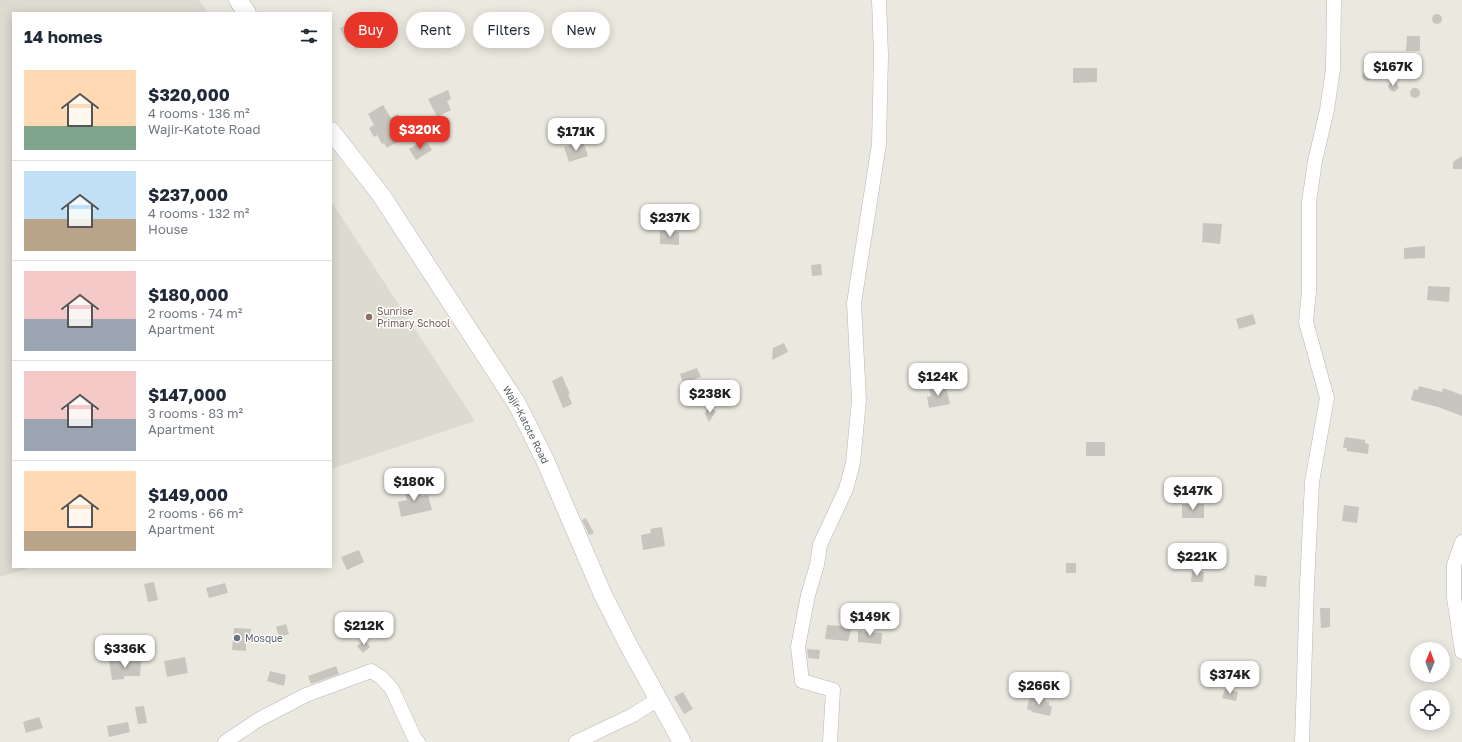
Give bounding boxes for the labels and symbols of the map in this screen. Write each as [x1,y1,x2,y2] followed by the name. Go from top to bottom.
[1365,53,1421,87] pin: $167K
[392,116,448,150] pin: $320K
[548,118,604,152] pin: $171K
[642,204,698,238] pin: $237K
[377,305,450,329] place label: Sunrise Primary School
[364,312,374,322] marker: Sunrise Primary School
[910,363,966,397] pin: $124K
[682,380,738,414] pin: $238K
[501,383,552,465] street label: Wajir-Katote Road
[386,468,442,502] pin: $180K
[1165,477,1221,511] pin: $147K
[1169,543,1225,577] pin: $221K
[842,603,898,637] pin: $149K
[336,612,392,646] pin: $212K
[245,632,283,644] place label: Mosque
[232,633,242,643] marker: Mosque
[97,635,153,669] pin: $336K
[1410,642,1450,682] north arrow
[1202,661,1258,695] pin: $374K
[1011,672,1067,706] pin: $266K

